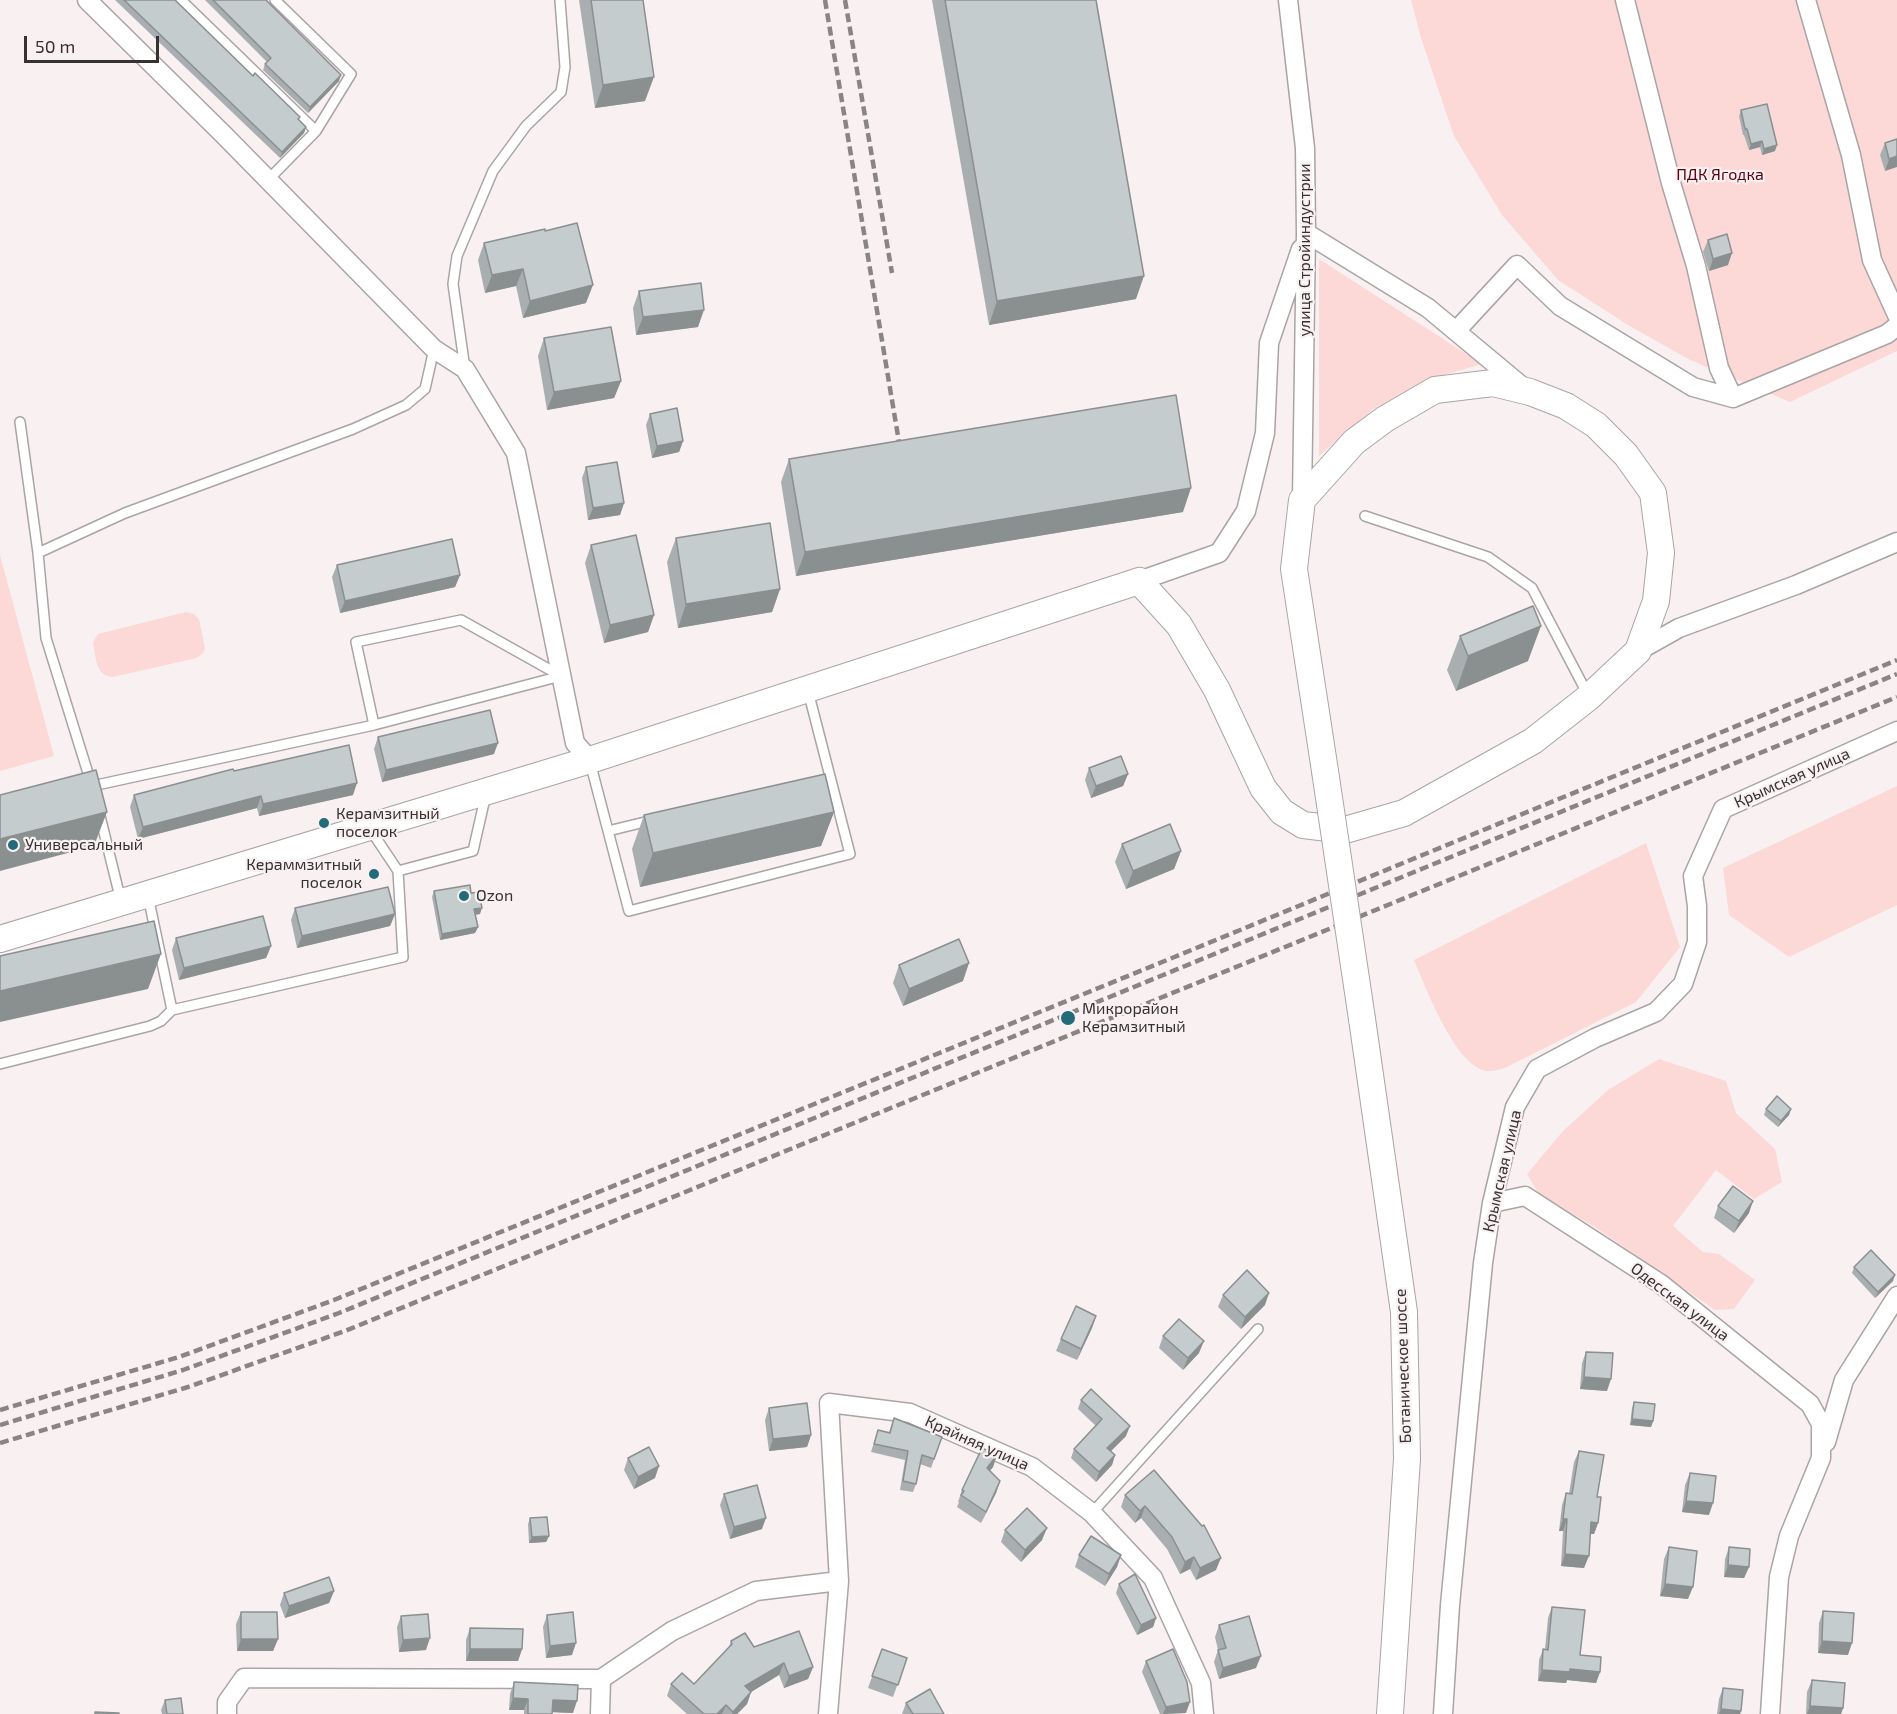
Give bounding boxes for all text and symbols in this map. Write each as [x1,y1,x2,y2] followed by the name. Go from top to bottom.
[27,24,162,62] scale bar
[35,35,75,57] text: 50 m
[1295,163,1315,337] street label: улица Стройиндустрии
[1676,165,1764,185] park label: ПДК Ягодка
[1731,744,1853,812] street label: Крымская улица
[336,804,440,842] place label: Керамзитный поселок
[317,816,331,830] marker: Керамзитный поселок
[25,835,143,855] place label: Универсальный
[6,838,20,852] marker: Универсальный
[246,855,362,893] place label: Кераммзитный поселок
[367,867,381,881] marker: Кераммзитный поселок
[476,886,513,906] place label: Ozon
[457,889,471,903] marker: Ozon
[1082,999,1186,1037] place label: Микрорайон Керамзитный
[1059,1009,1077,1027] marker: Микрорайон Керамзитный
[1479,1108,1525,1234] street label: Крымская улица
[1627,1259,1733,1345] street label: Одесская улица
[1391,1288,1415,1444] street label: Ботаническое шоссе
[922,1411,1032,1475] street label: Крайняя улица

